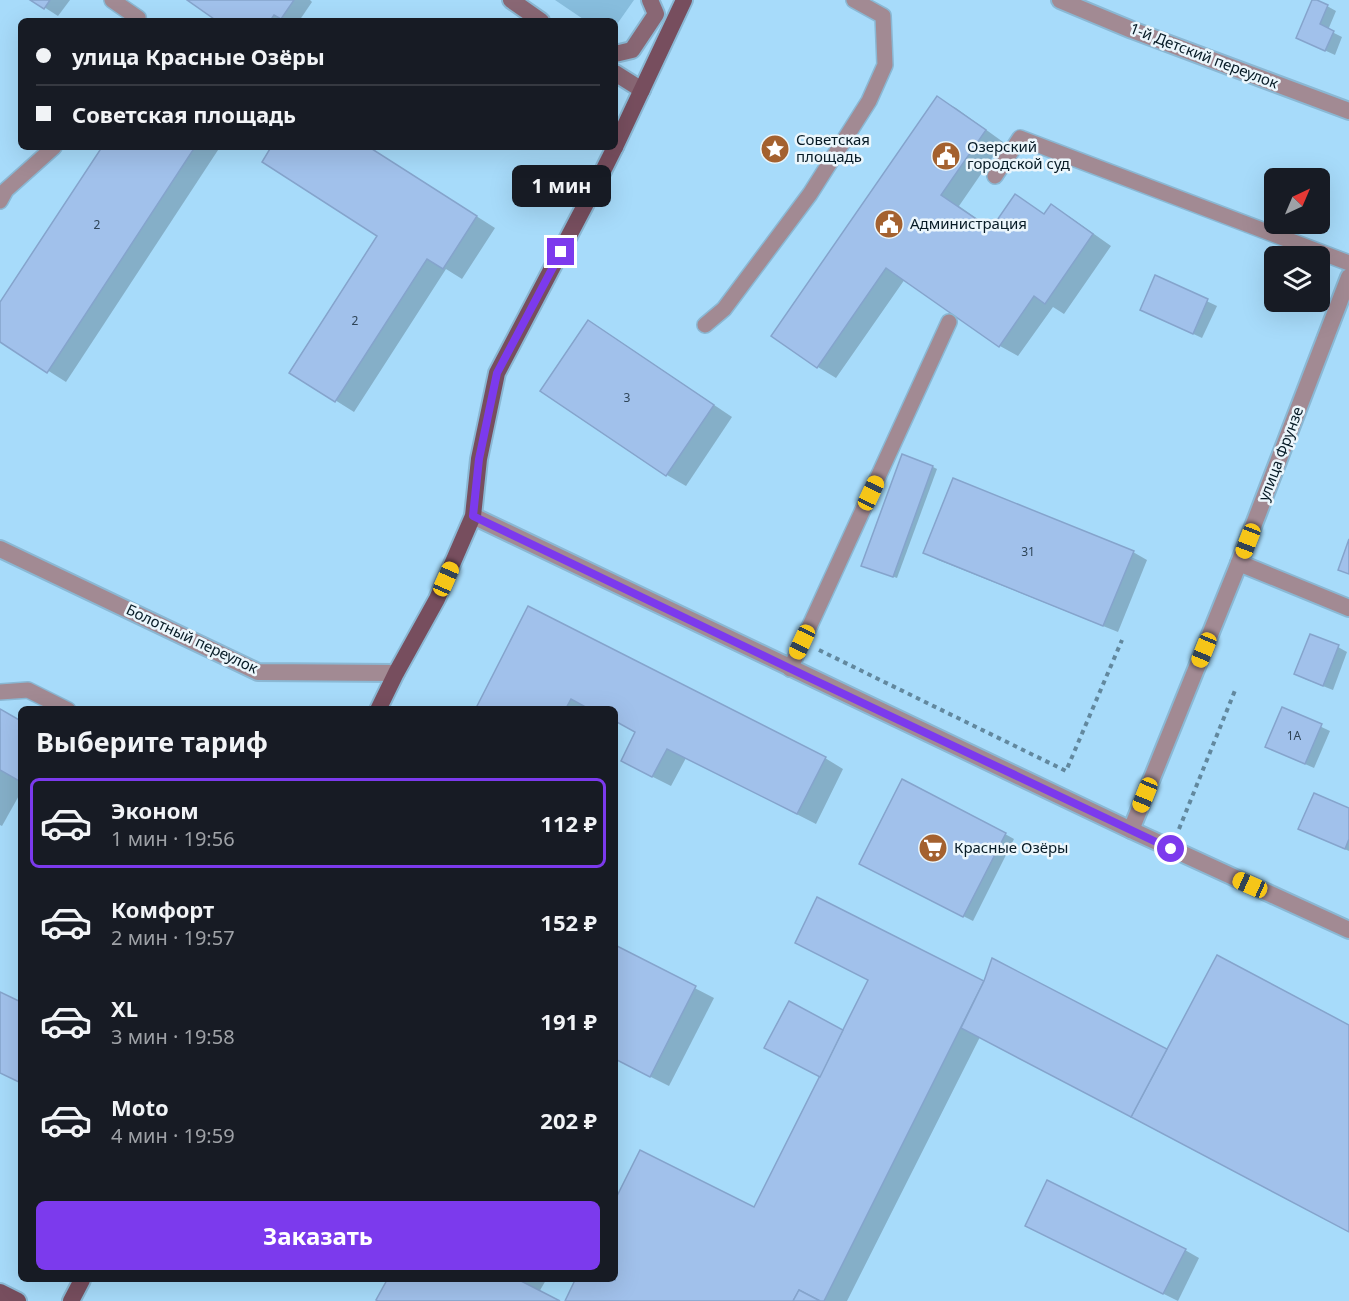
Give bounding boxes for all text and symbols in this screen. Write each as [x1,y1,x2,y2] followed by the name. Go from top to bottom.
[1127,18,1281,93] street label: 1-й Детский переулок
[72,41,325,71] text: улица Красные Озёры
[72,99,296,129] text: Советская площадь
[796,129,870,166] place label: Советская площадь
[759,133,791,165] place icon: Советская площадь
[967,136,1070,173] place label: Озерский городской суд
[930,140,962,172] public building icon: Озерский городской суд
[512,165,610,207] callout: 1 мин
[1264,168,1330,234] north arrow
[1264,168,1330,312] map controls
[532,172,591,199] text: 1 мин
[873,208,905,240] public building icon: Администрация
[910,213,1027,233] place label: Администрация
[94,216,101,233] house number: 2
[547,238,574,265] route end
[1264,246,1330,312] button: layers
[352,312,359,329] house number: 2
[624,389,631,406] house number: 3
[1253,403,1307,504] street label: улица Фрунзе
[855,473,887,513] car
[1233,521,1263,561] car
[1021,543,1035,560] house number: 31
[430,559,462,599] car
[123,599,262,677] street label: Болотный переулок
[786,622,818,662] car
[1189,630,1219,670] car
[36,723,268,760] text: Выберите тариф
[1287,727,1302,744] house number: 1А
[1130,775,1160,815] car
[111,795,199,825] text: Эконом
[39,796,93,850] icon: car
[540,808,597,838] text: 112 ₽
[111,825,235,852] text: 1 мин · 19:56
[917,832,949,864] supermarket icon: Красные Озёры
[1157,835,1184,862] route start
[954,837,1069,857] place label: Красные Озёры
[1230,869,1270,901] car
[111,894,214,924] text: Комфорт
[39,895,93,949] icon: car
[540,907,597,937] text: 152 ₽
[111,924,235,951] text: 2 мин · 19:57
[111,993,138,1023] text: XL
[39,994,93,1048] icon: car
[540,1006,597,1036] text: 191 ₽
[111,1023,235,1050] text: 3 мин · 19:58
[111,1092,169,1122] text: Moto
[39,1093,93,1147] icon: car
[540,1105,597,1135] text: 202 ₽
[111,1122,235,1149] text: 4 мин · 19:59
[36,1201,600,1270] button: Заказать

